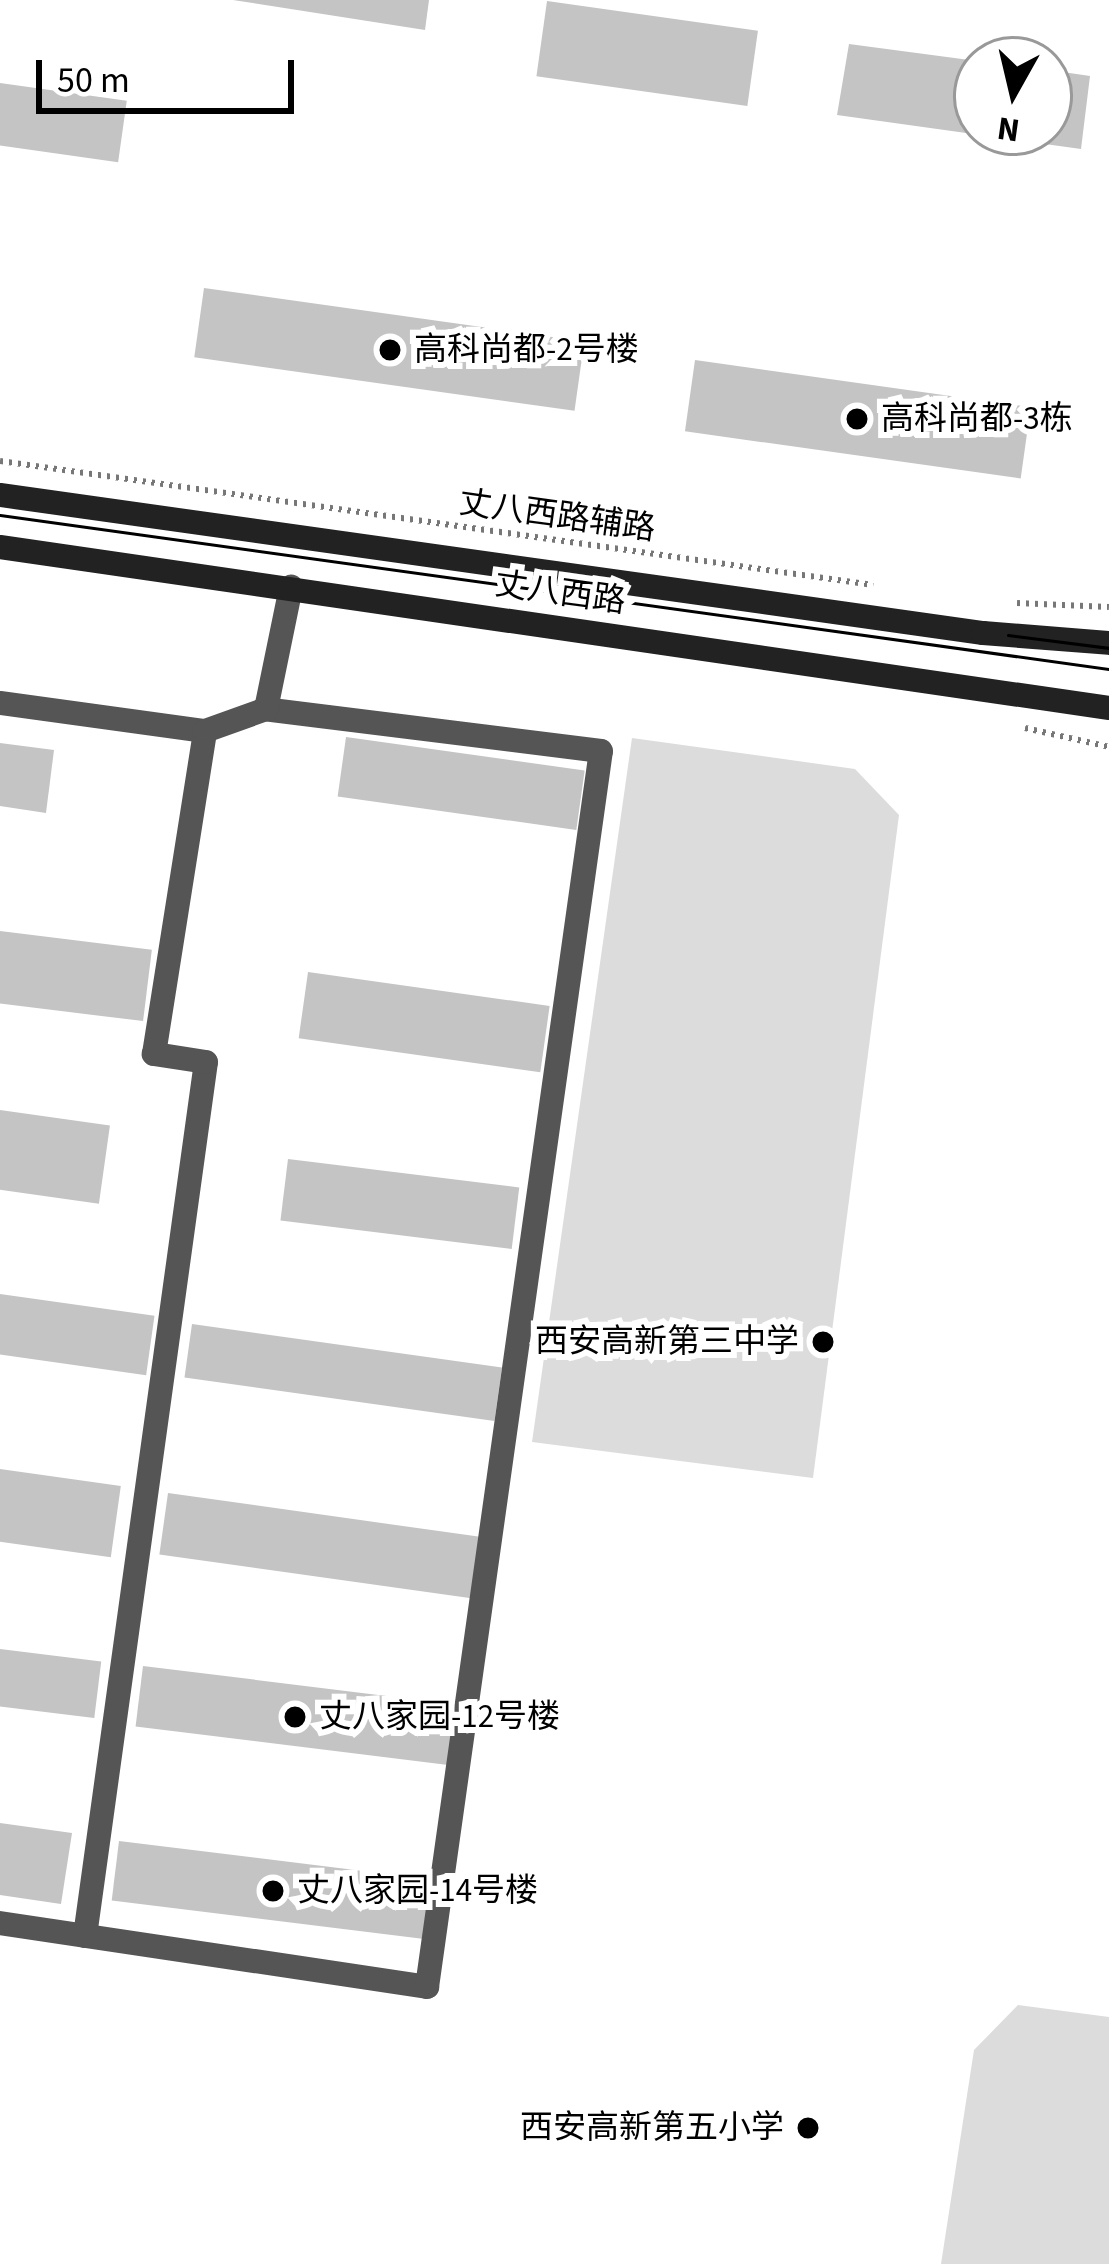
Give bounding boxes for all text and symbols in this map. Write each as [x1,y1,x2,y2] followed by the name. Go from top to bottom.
[42,36,300,110] scale bar
[953,36,1073,156] north arrow
[57,55,130,106] text: 50 m
[994,104,1022,154] text: N
[414,330,639,370] place label: 高科尚都-2号楼
[377,337,403,363] marker: 高科尚都-2号楼
[881,399,1073,439] place label: 高科尚都-3栋
[844,406,870,432] marker: 高科尚都-3栋
[456,483,658,549] street label: 丈八西路辅路
[492,564,628,622] street label: 丈八西路
[535,1322,799,1362] place label: 西安高新第三中学
[810,1329,836,1355] marker: 西安高新第三中学
[319,1697,560,1737] place label: 丈八家园-12号楼
[282,1704,308,1730] marker: 丈八家园-12号楼
[297,1871,538,1911] place label: 丈八家园-14号楼
[260,1878,286,1904] marker: 丈八家园-14号楼
[520,2108,784,2148] place label: 西安高新第五小学
[795,2115,821,2141] marker: 西安高新第五小学

